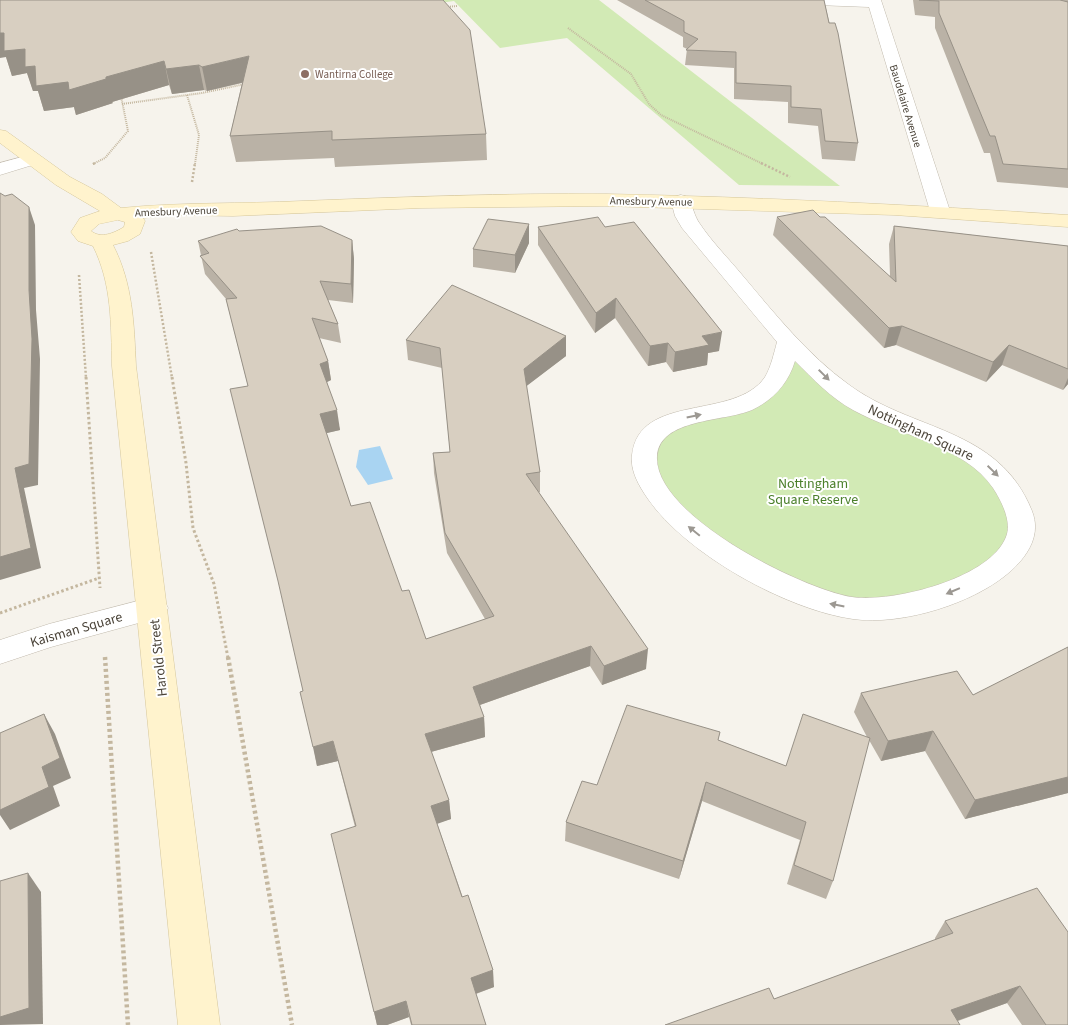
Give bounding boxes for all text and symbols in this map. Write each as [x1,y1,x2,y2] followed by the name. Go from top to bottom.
[886,63,925,150] street label: Baudelaire Avenue
[315,67,394,82] place label: Wantirna College
[299,68,311,80] marker: Wantirna College
[610,193,693,210] street label: Amesbury Avenue
[134,203,218,220] street label: Amesbury Avenue
[817,369,829,381] one-way arrow
[865,400,977,466] street label: Nottingham Square
[686,411,702,419] one-way arrow
[987,465,999,477] one-way arrow
[768,474,858,510] park label: Nottingham Square Reserve
[688,525,701,536] one-way arrow
[945,587,960,595] one-way arrow
[829,601,844,609] one-way arrow
[28,607,125,653] street label: Kaisman Square
[145,618,173,698] street label: Harold Street

